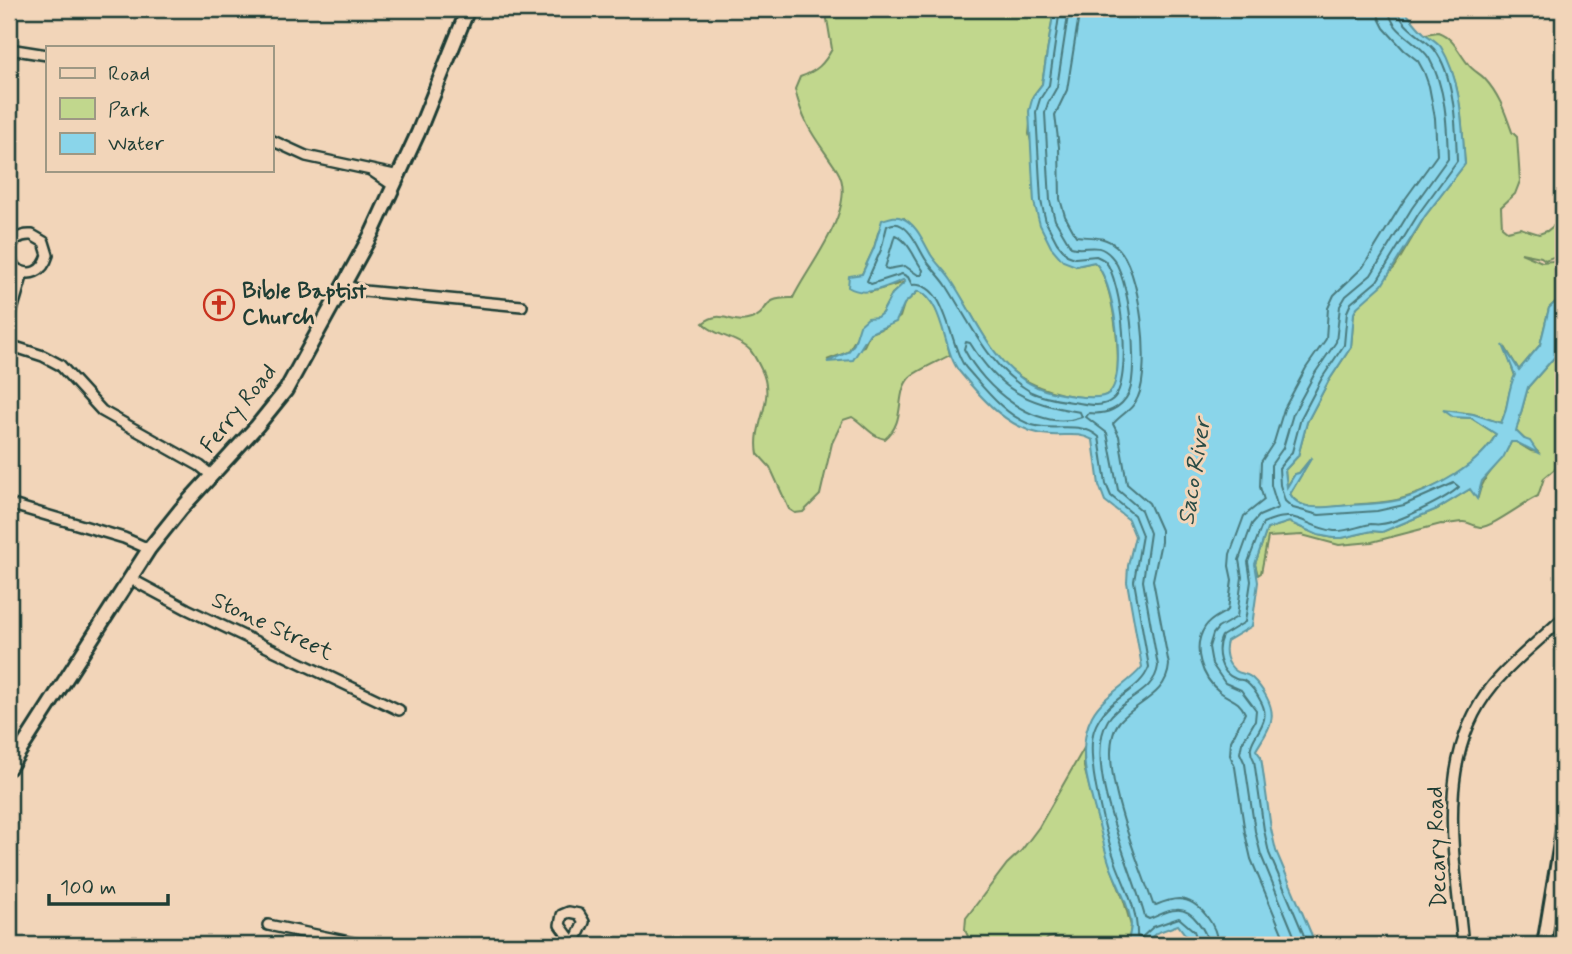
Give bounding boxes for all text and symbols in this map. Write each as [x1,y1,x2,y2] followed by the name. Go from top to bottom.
[46,46,273,172] legend
[108,60,150,88] text: Road
[108,96,150,124] text: Park
[108,130,164,158] text: Water
[242,277,367,333] place label: Bible Baptist Church
[202,288,236,322] church icon: Bible Baptist Church
[194,358,284,460] street label: Ferry Road
[1171,414,1219,527] water label: Saco River
[206,586,338,668] street label: Stone Street
[1421,786,1455,908] street label: Decary Road
[49,863,168,907] scale bar
[60,874,116,902] text: 100 m

